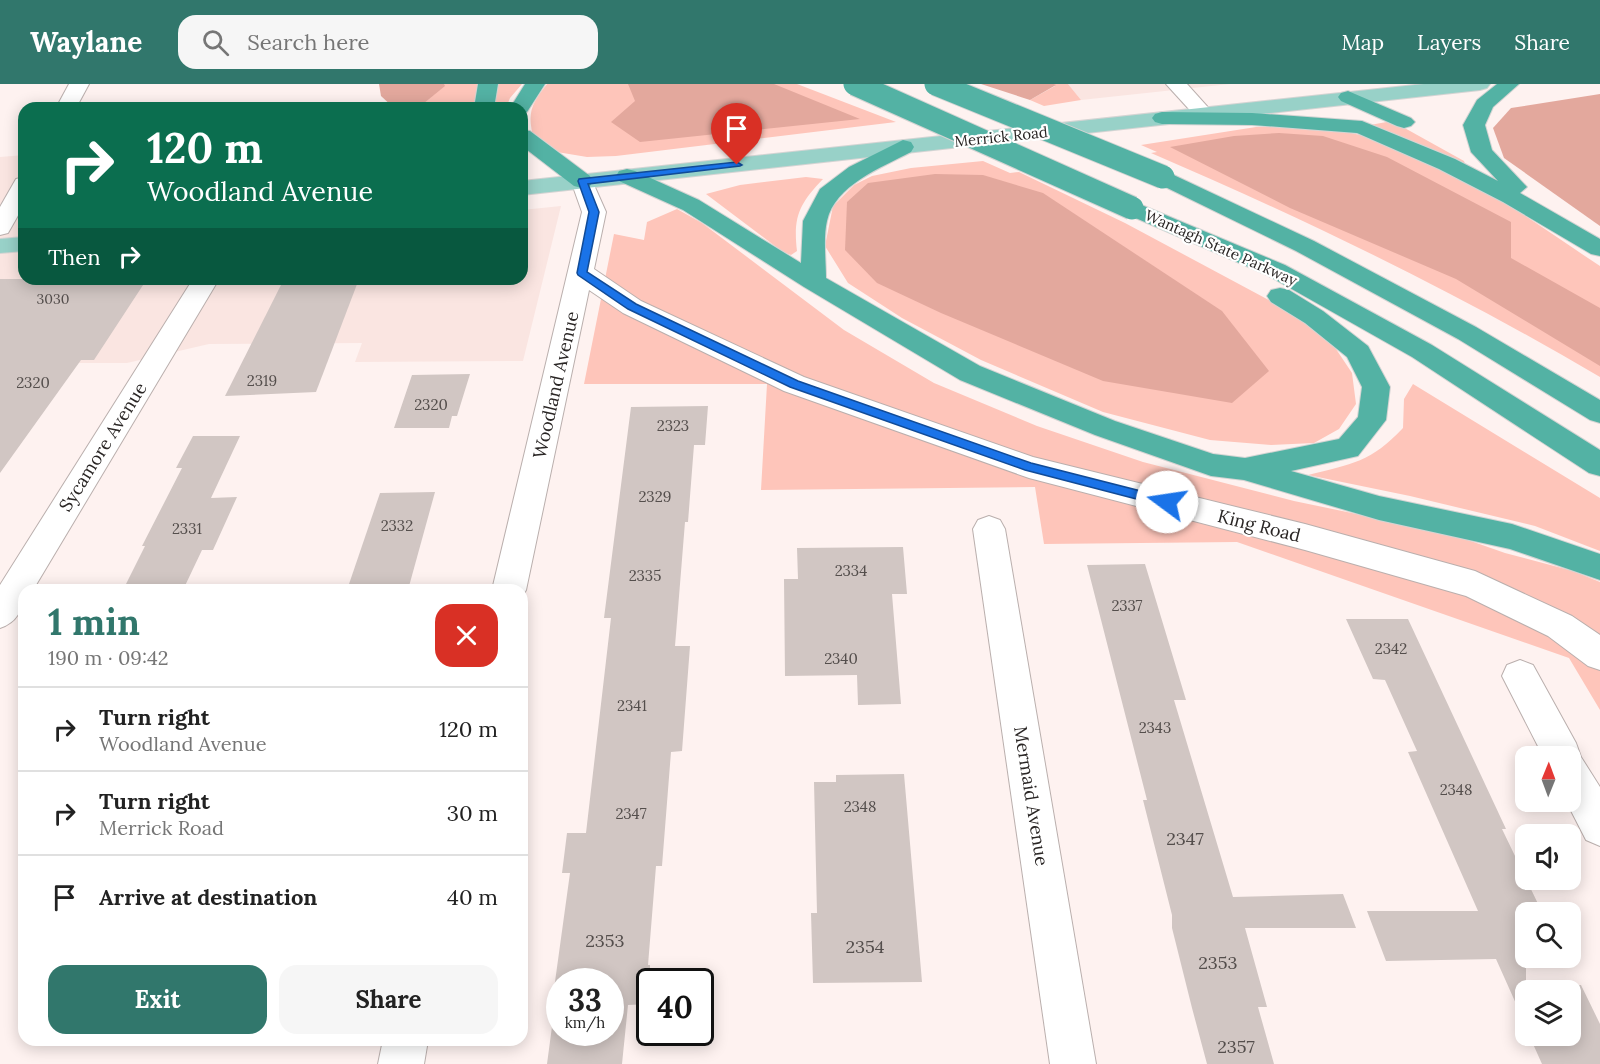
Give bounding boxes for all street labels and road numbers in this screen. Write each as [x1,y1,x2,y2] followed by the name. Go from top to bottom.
[953,122,1049,151] street label: Merrick Road
[1142,205,1300,290] street label: Wantagh State Parkway
[527,309,584,461] street label: Woodland Avenue
[54,378,152,516] street label: Sycamore Avenue
[1215,504,1303,547] street label: King Road
[1009,724,1054,868] street label: Mermaid Avenue

